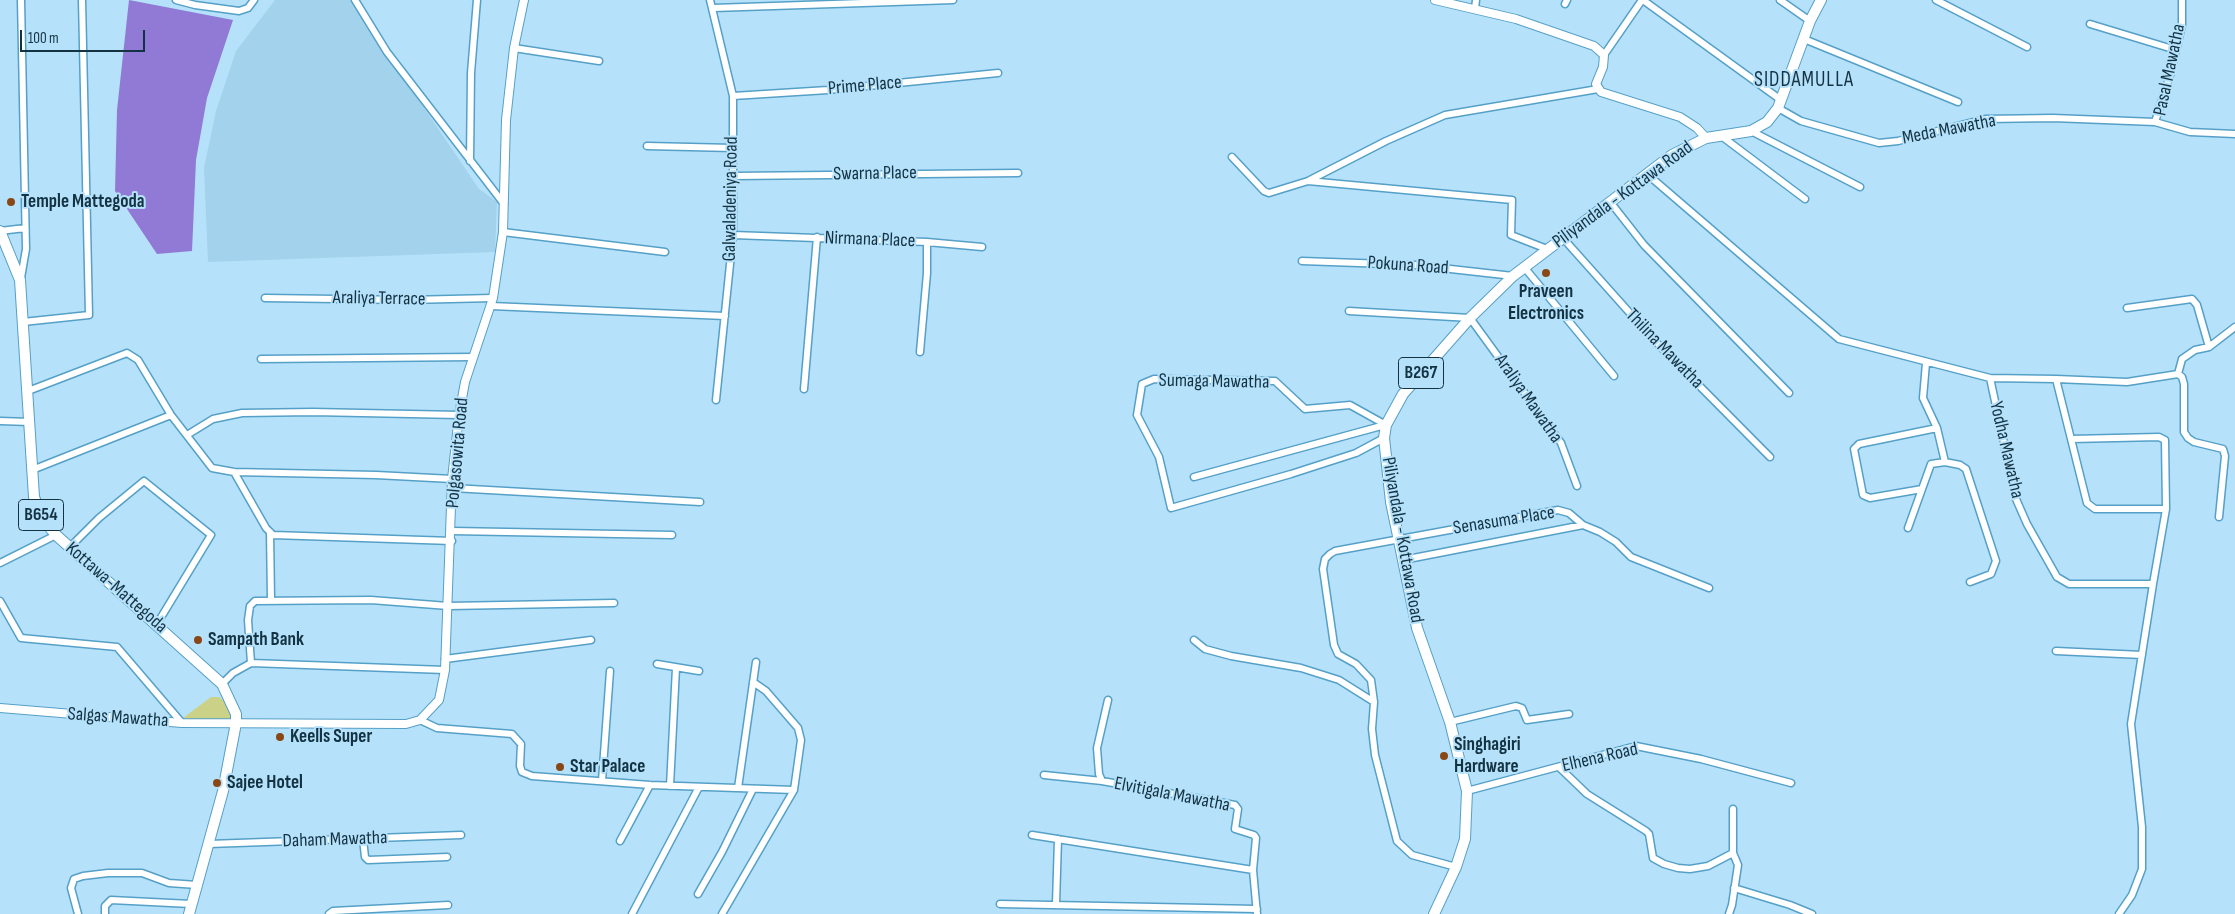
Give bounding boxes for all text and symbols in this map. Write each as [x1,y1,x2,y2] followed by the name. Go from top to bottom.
[22,20,148,52] scale bar
[2149,22,2191,118] street label: Pasal Mawatha
[28,29,59,48] text: 100 m
[1753,68,1855,94] district label: SIDDAMULLA
[827,71,903,101] street label: Prime Place
[1900,110,1998,150] street label: Meda Mawatha
[719,136,743,262] street label: Galwaladeniya Road
[1548,136,1698,254] street label: Piliyandala - Kottawa Road
[833,162,917,186] street label: Swarna Place
[21,191,145,213] place label: Temple Mattegoda
[5,196,17,208] marker: Temple Mattegoda
[824,227,916,253] street label: Nirmana Place
[1367,252,1449,280] street label: Pokuna Road
[1540,267,1552,279] marker: Praveen Electronics
[1508,281,1584,325] place label: Praveen Electronics
[332,287,426,311] street label: Araliya Terrace
[1620,304,1708,394] street label: Thilina Mawatha
[1489,350,1567,448] street label: Araliya Mawatha
[1398,358,1444,388] road number: B267
[1158,370,1270,394] street label: Sumaga Mawatha
[442,397,474,509] street label: Polgasowita Road
[1984,399,2028,501] street label: Yodha Mawatha
[1376,455,1428,625] street label: Piliyandala - Kottawa Road
[18,500,64,530] road number: B654
[1452,502,1556,540] street label: Senasuma Place
[60,537,172,639] street label: Kottawa-Mattegoda
[208,629,304,651] place label: Sampath Bank
[192,634,204,646] marker: Sampath Bank
[67,703,169,733] street label: Salgas Mawatha
[290,726,372,748] place label: Keells Super
[274,731,286,743] marker: Keells Super
[1454,734,1521,778] place label: Singhagiri Hardware
[1560,738,1640,778] street label: Elhena Road
[1438,750,1450,762] marker: Singhagiri Hardware
[570,756,645,778] place label: Star Palace
[554,761,566,773] marker: Star Palace
[227,772,303,794] place label: Sajee Hotel
[1112,773,1232,817] street label: Elvitigala Mawatha
[211,777,223,789] marker: Sajee Hotel
[282,827,388,853] street label: Daham Mawatha

